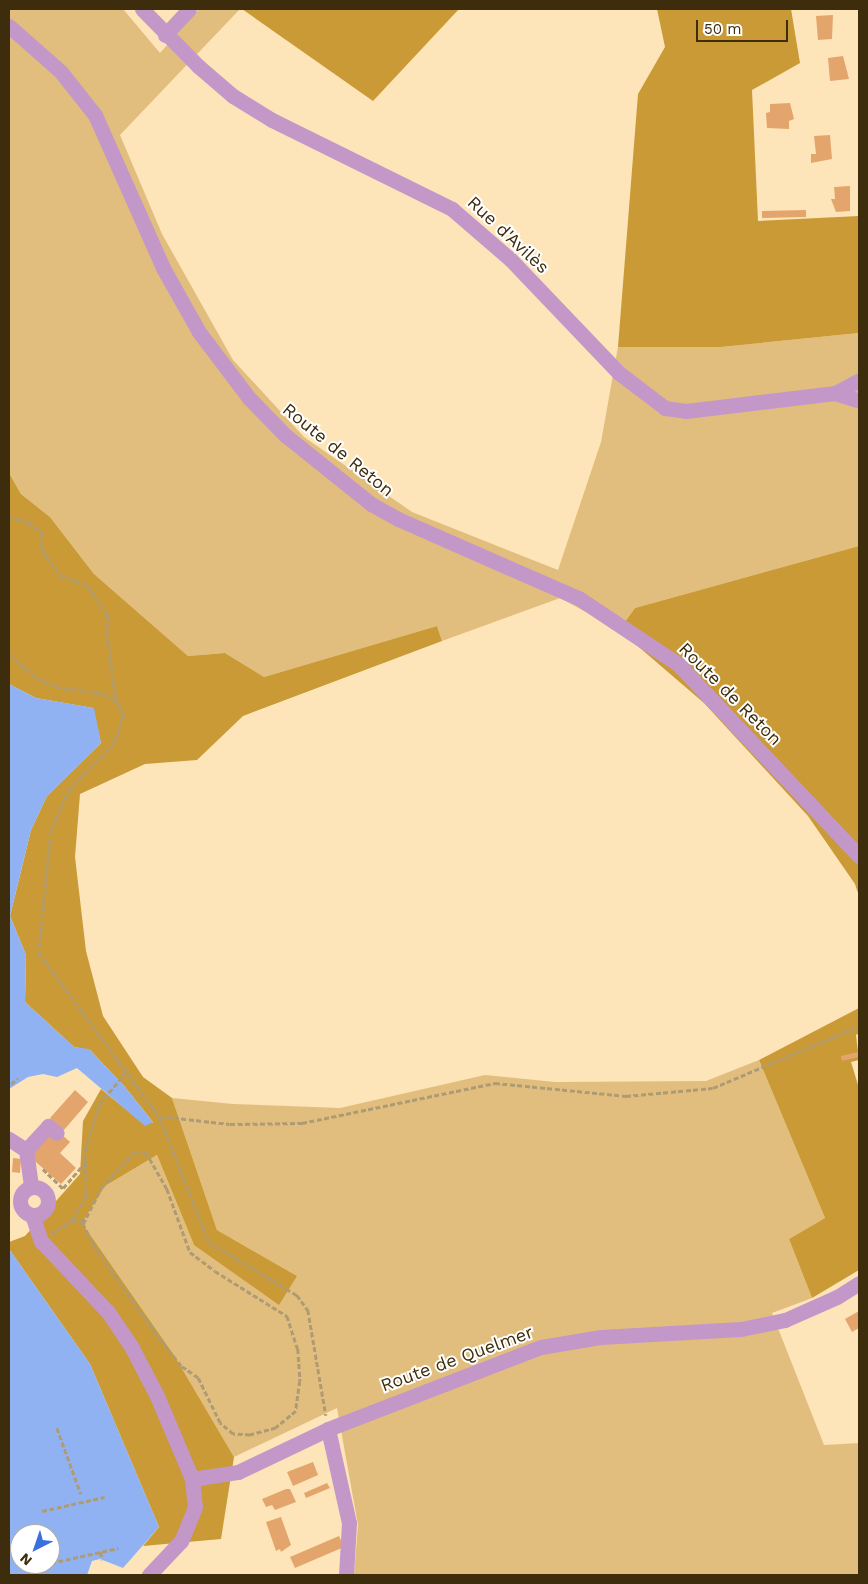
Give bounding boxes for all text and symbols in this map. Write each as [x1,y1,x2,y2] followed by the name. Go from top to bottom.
[698,10,790,42] scale bar
[704,20,741,38] text: 50 m
[463,192,553,278] street label: Rue d'Avilès
[278,399,398,501] street label: Route de Reton
[674,638,786,750] street label: Route de Reton
[378,1321,536,1397] street label: Route de Quelmer
[10,1524,60,1574] north arrow
[17,1550,35,1569] text: N

